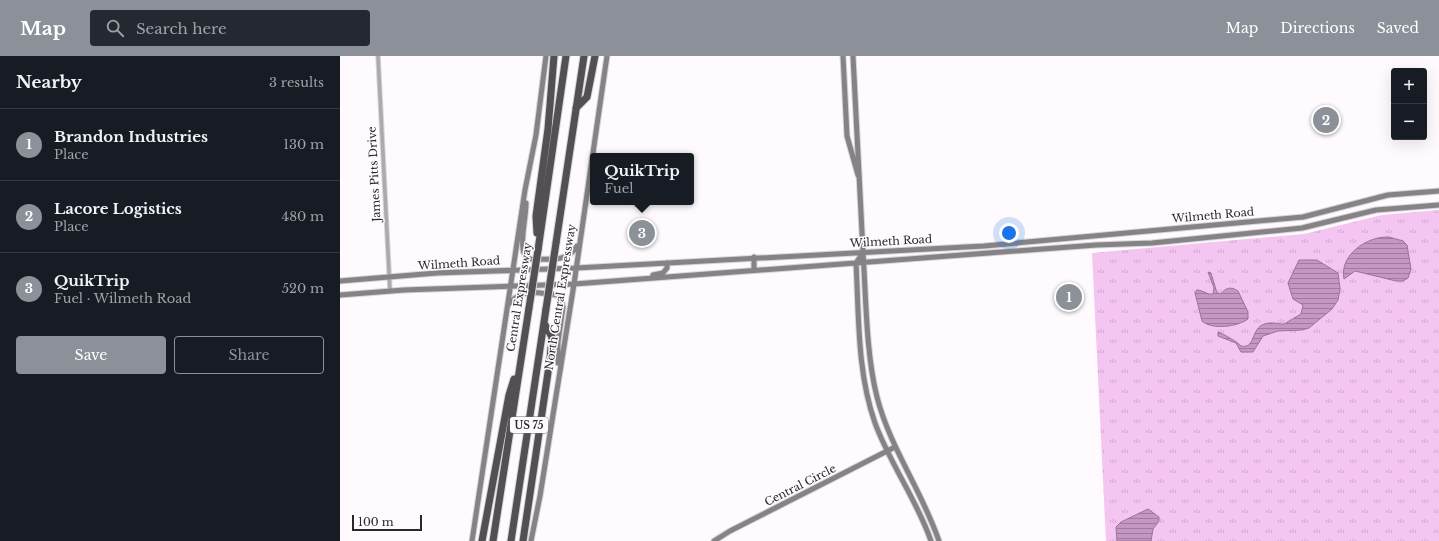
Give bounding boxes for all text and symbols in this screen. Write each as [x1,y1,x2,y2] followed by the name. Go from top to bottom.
[90,10,370,46] search box
[20,17,66,40] text: Map
[104,17,126,39] icon: search
[136,19,227,38] text: Search here
[1226,19,1258,37] text: Map
[1280,19,1355,37] text: Directions
[1377,19,1419,37] text: Saved
[1391,68,1427,140] map controls
[1391,68,1427,104] button: +
[16,72,82,93] text: Nearby
[269,74,324,91] text: 3 results
[1391,104,1427,140] button: −
[1313,105,1339,135] pin: 2
[365,126,384,224] street label: James Pitts Drive
[54,127,208,146] text: Brandon Industries
[26,136,32,153] text: 1
[283,136,324,153] text: 130 m
[54,146,89,163] text: Place
[590,153,694,205] popup
[604,161,680,180] text: QuikTrip
[604,180,633,197] text: Fuel
[54,199,182,218] text: Lacore Logistics
[1170,204,1255,226] street label: Wilmeth Road
[25,208,33,225] text: 2
[282,208,324,225] text: 480 m
[54,218,89,235] text: Place
[629,218,655,248] pin: 3
[542,223,578,371] street label: North Central Expressway
[999,223,1019,243] your location
[848,232,933,250] street label: Wilmeth Road
[503,241,535,353] street label: Central Expressway
[416,253,501,273] street label: Wilmeth Road
[54,271,129,290] text: QuikTrip
[25,280,33,297] text: 3
[282,280,324,297] text: 520 m
[1056,282,1082,312] pin: 1
[54,290,191,307] text: Fuel · Wilmeth Road
[16,336,166,374] button: Save
[174,336,324,374] button: Share
[510,417,548,433] road number: US 75
[762,461,838,509] street label: Central Circle
[352,513,422,532] scale bar
[358,515,394,529] text: 100 m

